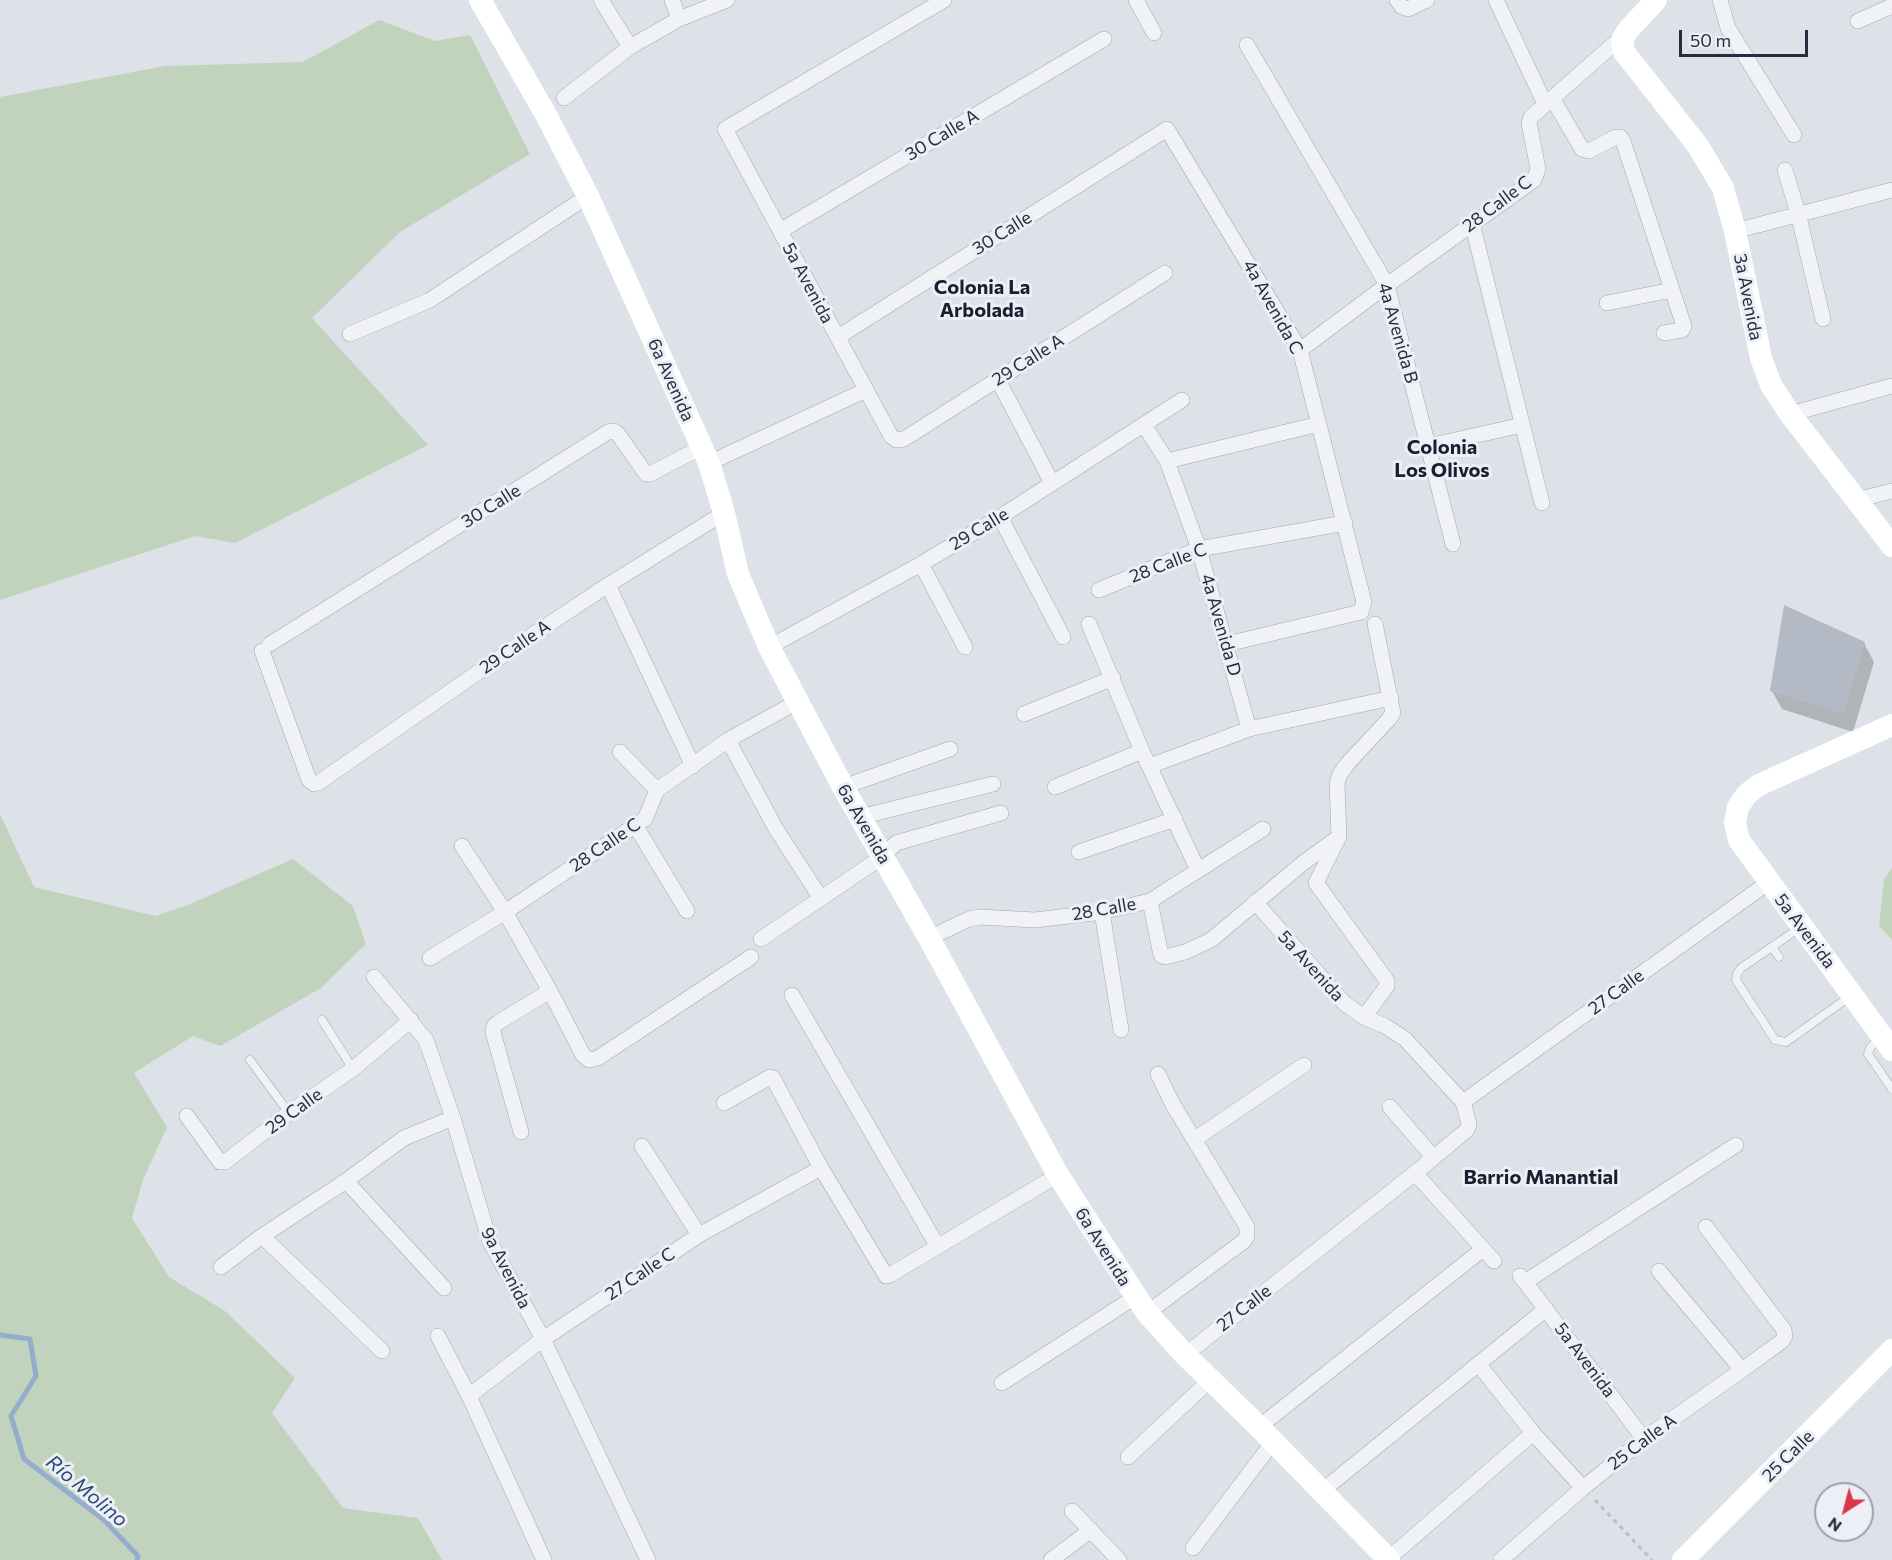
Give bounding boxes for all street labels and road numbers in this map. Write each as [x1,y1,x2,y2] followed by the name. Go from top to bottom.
[901,105,983,165] street label: 30 Calle A
[1458,171,1536,237] street label: 28 Calle C
[968,206,1036,260] street label: 30 Calle
[778,239,838,327] street label: 5a Avenida
[1729,252,1767,342] street label: 3a Avenida
[1238,256,1308,358] street label: 4a Avenida C
[1373,280,1423,386] street label: 4a Avenida B
[988,329,1068,391] street label: 29 Calle A
[643,335,699,425] street label: 6a Avenida
[457,479,525,533] street label: 30 Calle
[946,503,1012,555] street label: 29 Calle
[1127,538,1209,588] street label: 28 Calle C
[1196,571,1246,679] street label: 4a Avenida D
[476,616,554,678] street label: 29 Calle A
[832,780,896,868] street label: 6a Avenida
[566,814,644,876] street label: 28 Calle C
[1770,889,1840,973] street label: 5a Avenida
[1070,893,1138,925] street label: 28 Calle
[1274,926,1348,1006] street label: 5a Avenida
[1584,965,1648,1019] street label: 27 Calle
[261,1083,327,1139] street label: 29 Calle
[1070,1204,1136,1290] street label: 6a Avenida
[476,1224,536,1312] street label: 9a Avenida
[601,1243,679,1305] street label: 27 Calle C
[1212,1280,1276,1336] street label: 27 Calle
[1550,1318,1620,1402] street label: 5a Avenida
[1604,1409,1680,1475] street label: 25 Calle A
[1758,1426,1818,1486] street label: 25 Calle

